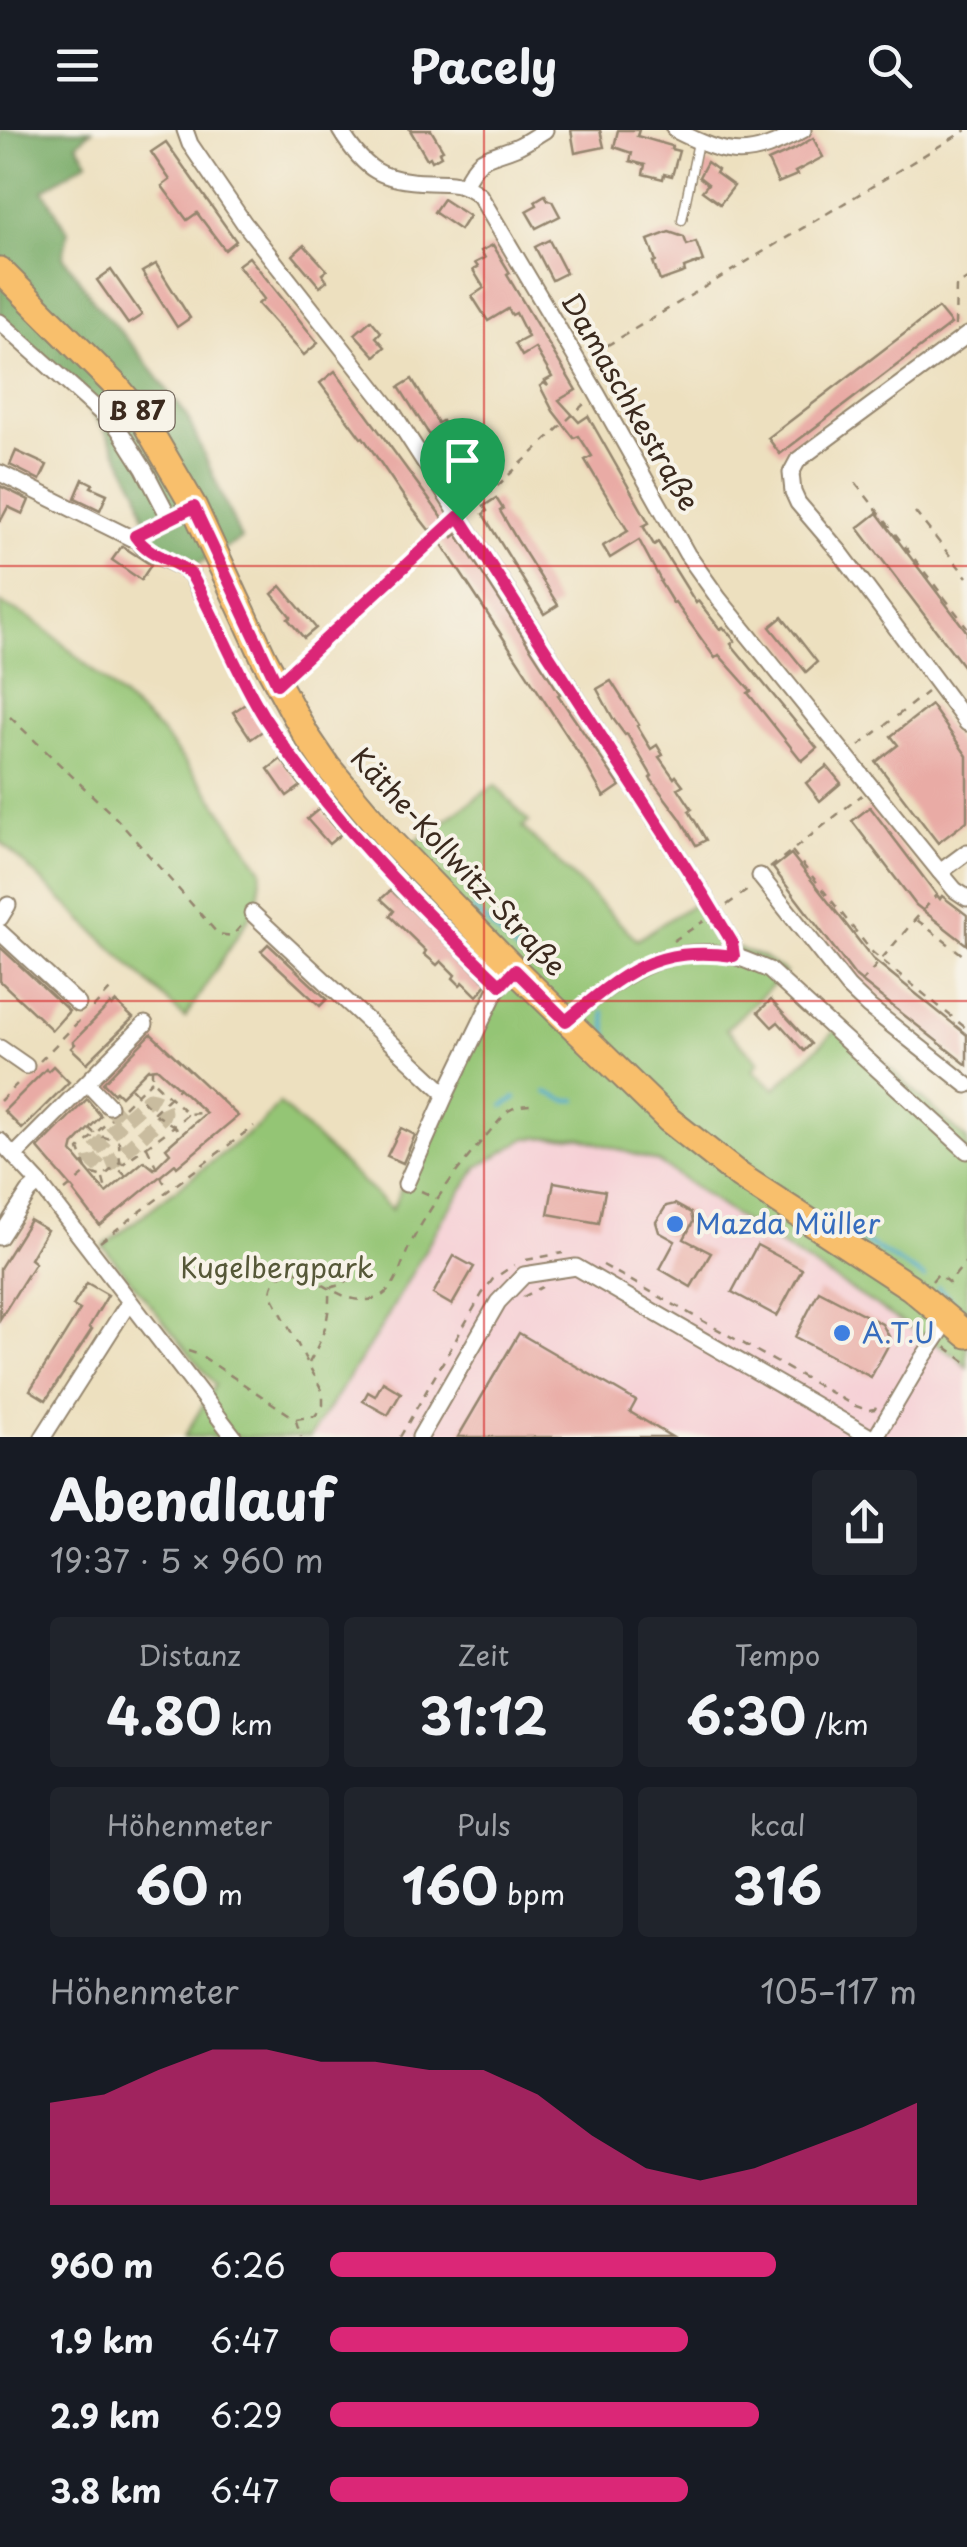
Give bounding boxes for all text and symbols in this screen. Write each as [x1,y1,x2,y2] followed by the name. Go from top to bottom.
[410,31,557,99] text: Pacely
[50,38,105,93] icon: menu
[862,38,917,93] icon: search
[551,284,711,518] street label: Damaschkestraße
[100,391,174,431] road number: B 87
[420,418,505,521] pin
[435,433,490,488] icon: arrive
[341,737,577,985] street label: Käthe-Kollwitz-Straße
[695,1201,881,1244] place label: Mazda Müller
[664,1213,686,1235] marker: Mazda Müller
[180,1245,374,1288] park label: Kugelbergpark
[862,1310,935,1353] place label: A.T.U
[831,1322,853,1344] marker: A.T.U
[50,1457,335,1540] text: Abendlauf
[812,1470,917,1575] button: share
[50,1536,324,1584] text: 19:37 · 5 × 960 m
[138,1633,241,1676] text: Distanz
[458,1633,509,1676] text: Zeit
[735,1633,820,1676] text: Tempo
[106,1676,221,1752] text: 4.80
[420,1676,547,1752] text: 31:12
[686,1676,806,1752] text: 6:30
[221,1702,273,1745] text: km
[806,1702,869,1745] text: /km
[107,1803,272,1846] text: Höhenmeter
[456,1803,511,1846] text: Puls
[750,1803,805,1846] text: kcal
[136,1846,208,1922] text: 60
[402,1846,498,1922] text: 160
[733,1846,822,1922] text: 316
[208,1872,243,1915] text: m
[498,1872,565,1915] text: bpm
[50,1967,239,2015] text: Höhenmeter
[760,1967,917,2015] text: 105–117 m
[50,2241,154,2289] text: 960 m
[210,2241,285,2289] text: 6:26
[50,2316,154,2364] text: 1.9 km
[210,2316,279,2364] text: 6:47
[50,2391,160,2439] text: 2.9 km
[210,2391,282,2439] text: 6:29
[50,2466,161,2514] text: 3.8 km
[210,2466,279,2514] text: 6:47

